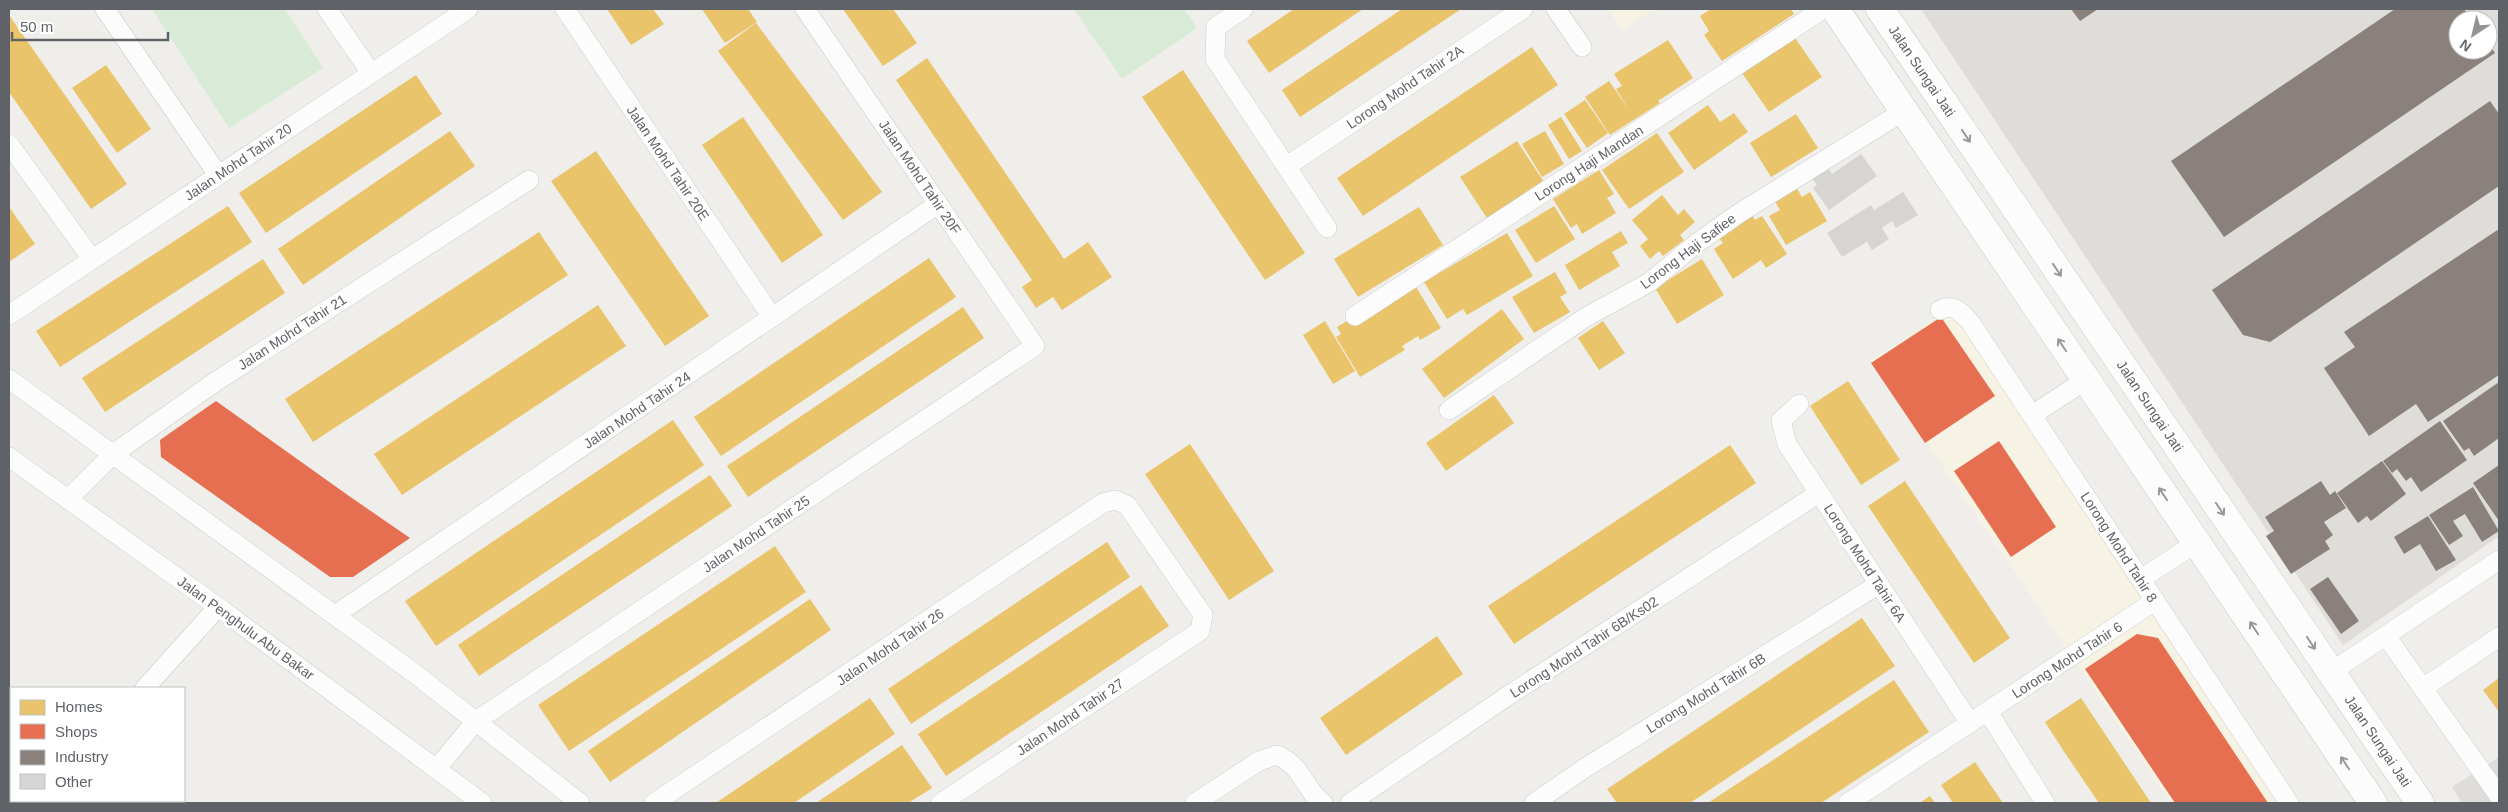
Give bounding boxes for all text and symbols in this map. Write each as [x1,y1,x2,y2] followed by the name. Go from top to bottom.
[12,10,169,42] scale bar
[2448,10,2498,60] north arrow
[20,18,53,35] text: 50 m
[1886,22,1958,120] street label: Jalan Sungai Jati
[2457,36,2474,55] text: N
[1344,42,1467,132] street label: Lorong Mohd Tahir 2A
[624,102,712,224] street label: Jalan Mohd Tahir 20E
[876,117,964,237] street label: Jalan Mohd Tahir 20F
[181,120,295,204] street label: Jalan Mohd Tahir 20
[1532,122,1646,204] street label: Lorong Haji Mandan
[1961,129,1971,143] one-way arrow
[1637,210,1739,292] street label: Lorong Haji Safiee
[2052,263,2062,277] one-way arrow
[235,291,349,373] street label: Jalan Mohd Tahir 21
[2057,338,2067,352] one-way arrow
[2114,357,2186,455] street label: Jalan Sungai Jati
[580,368,694,452] street label: Jalan Mohd Tahir 24
[2158,487,2168,501] one-way arrow
[2077,489,2161,605] street label: Lorong Mohd Tahir 8
[699,492,813,576] street label: Jalan Mohd Tahir 25
[1821,501,1910,626] street label: Lorong Mohd Tahir 6A
[2215,501,2225,515] one-way arrow
[175,573,318,683] street label: Jalan Penghulu Abu Bakar
[1507,593,1661,701] street label: Lorong Mohd Tahir 6B/Ks02
[833,605,947,689] street label: Jalan Mohd Tahir 26
[2009,618,2125,702] street label: Lorong Mohd Tahir 6
[2249,622,2259,636] one-way arrow
[2306,636,2316,650] one-way arrow
[1643,650,1769,736] street label: Lorong Mohd Tahir 6B
[1013,675,1127,759] street label: Jalan Mohd Tahir 27
[10,687,185,802] legend
[2342,692,2414,790] street label: Jalan Sungai Jati
[55,698,103,715] text: Homes
[55,723,98,740] text: Shops
[55,748,109,765] text: Industry
[2340,756,2350,770] one-way arrow
[55,773,93,790] text: Other

